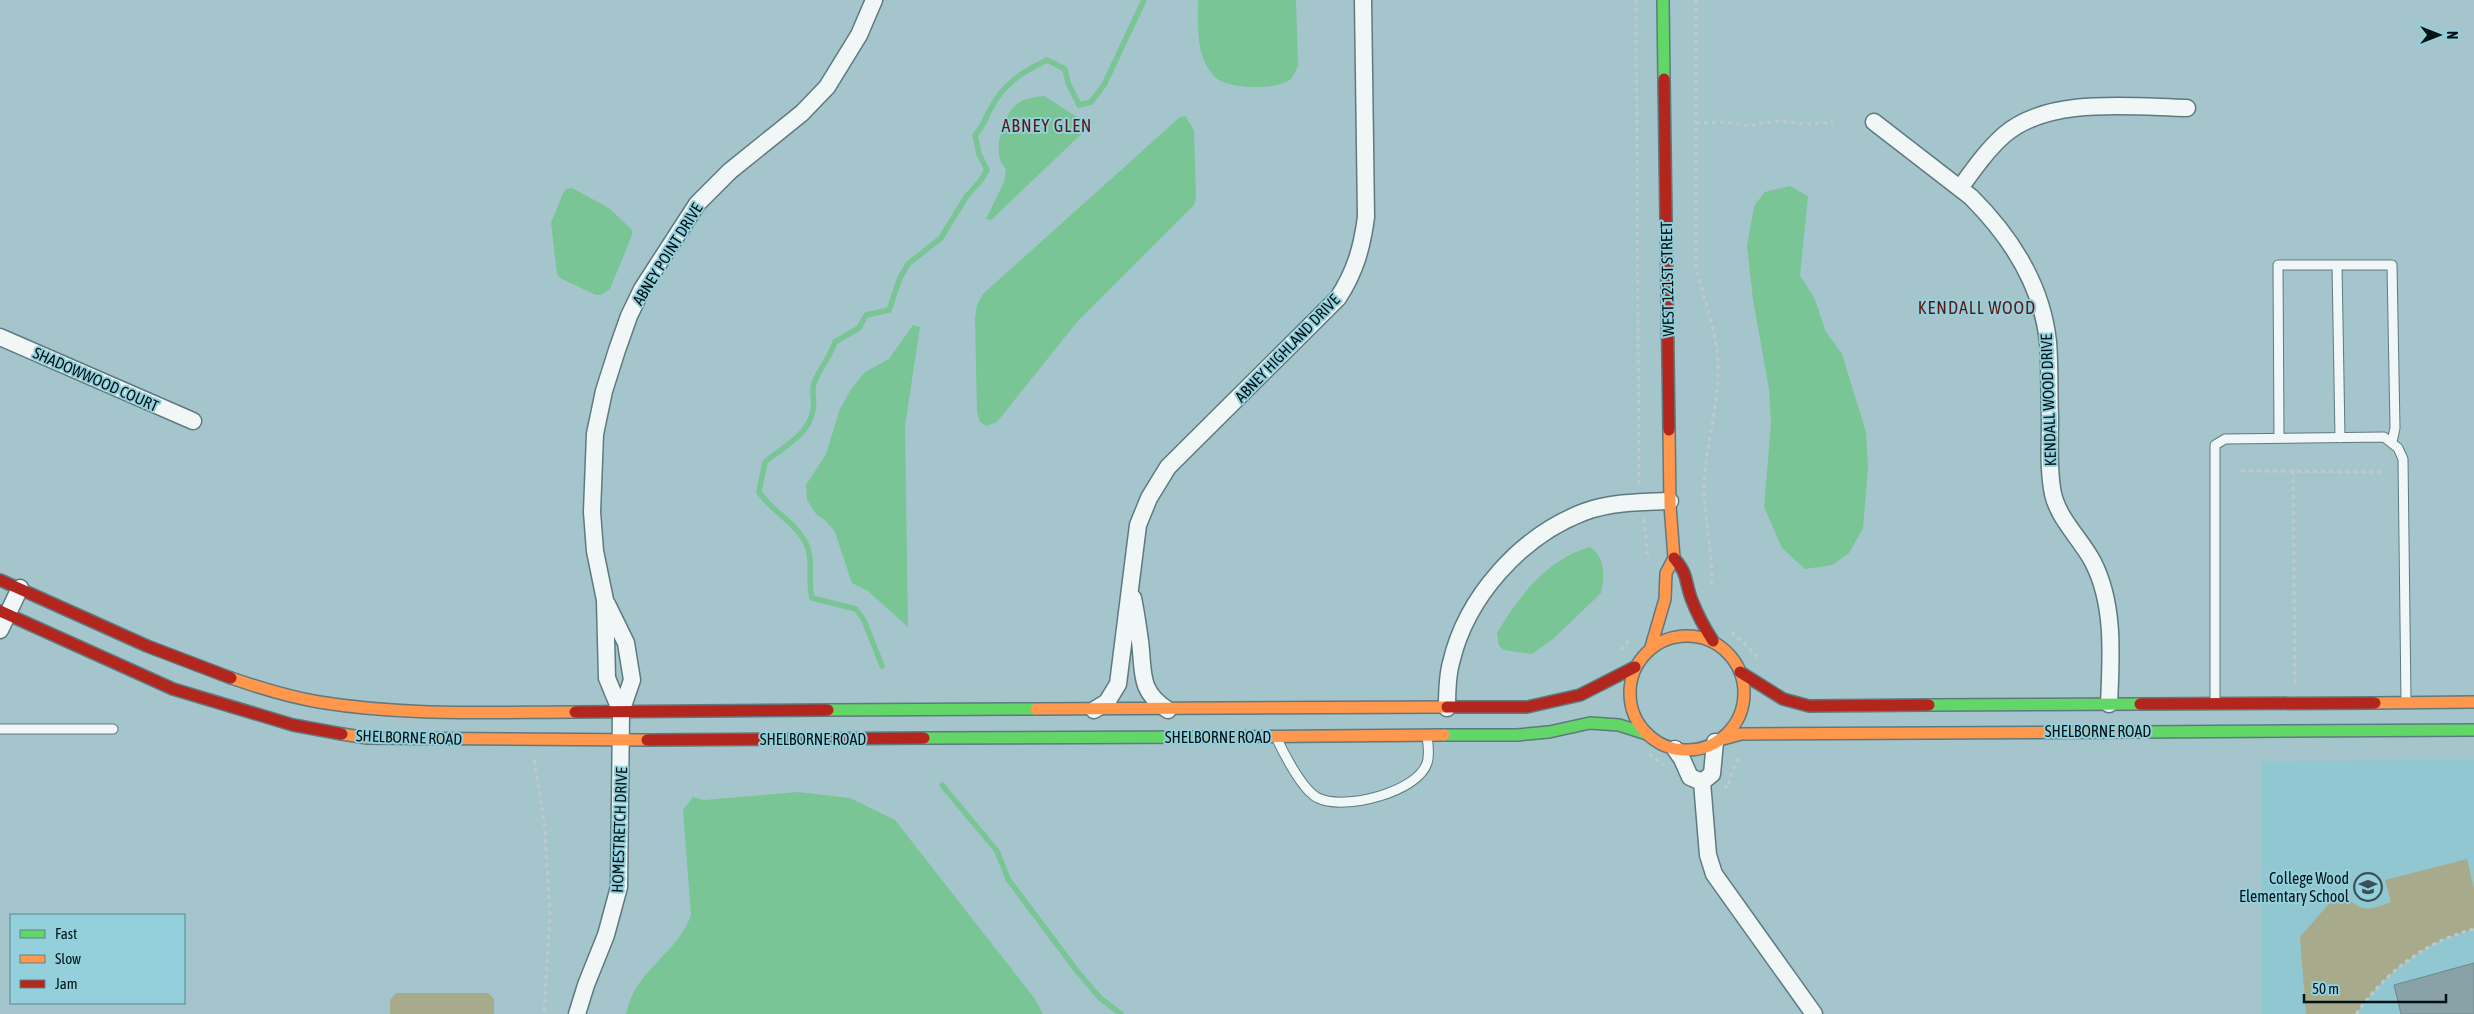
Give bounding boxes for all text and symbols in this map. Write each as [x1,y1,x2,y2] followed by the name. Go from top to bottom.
[2414,10,2464,60] north arrow
[2444,31,2460,39] text: N
[1002,115,1092,136] district label: ABNEY GLEN
[628,200,706,308] street label: ABNEY POINT DRIVE
[1657,221,1677,337] street label: WEST 121ST STREET
[1231,290,1343,405] street label: ABNEY HIGHLAND DRIVE
[1918,297,2036,318] district label: KENDALL WOOD
[2037,333,2059,467] street label: KENDALL WOOD DRIVE
[30,343,162,415] street label: SHADOWWOOD COURT
[2045,722,2151,740] street label: SHELBORNE ROAD
[356,726,463,748] street label: SHELBORNE ROAD
[1165,728,1271,746] street label: SHELBORNE ROAD
[760,730,866,748] street label: SHELBORNE ROAD
[608,767,630,893] street label: HOMESTRETCH DRIVE
[2239,869,2350,906] place label: College Wood Elementary School
[2353,872,2383,902] school or university icon: College Wood Elementary School
[10,914,185,1004] legend
[55,925,77,942] text: Fast
[55,950,81,967] text: Slow
[2304,972,2446,1004] scale bar
[55,975,78,992] text: Jam
[2312,980,2339,997] text: 50 m

